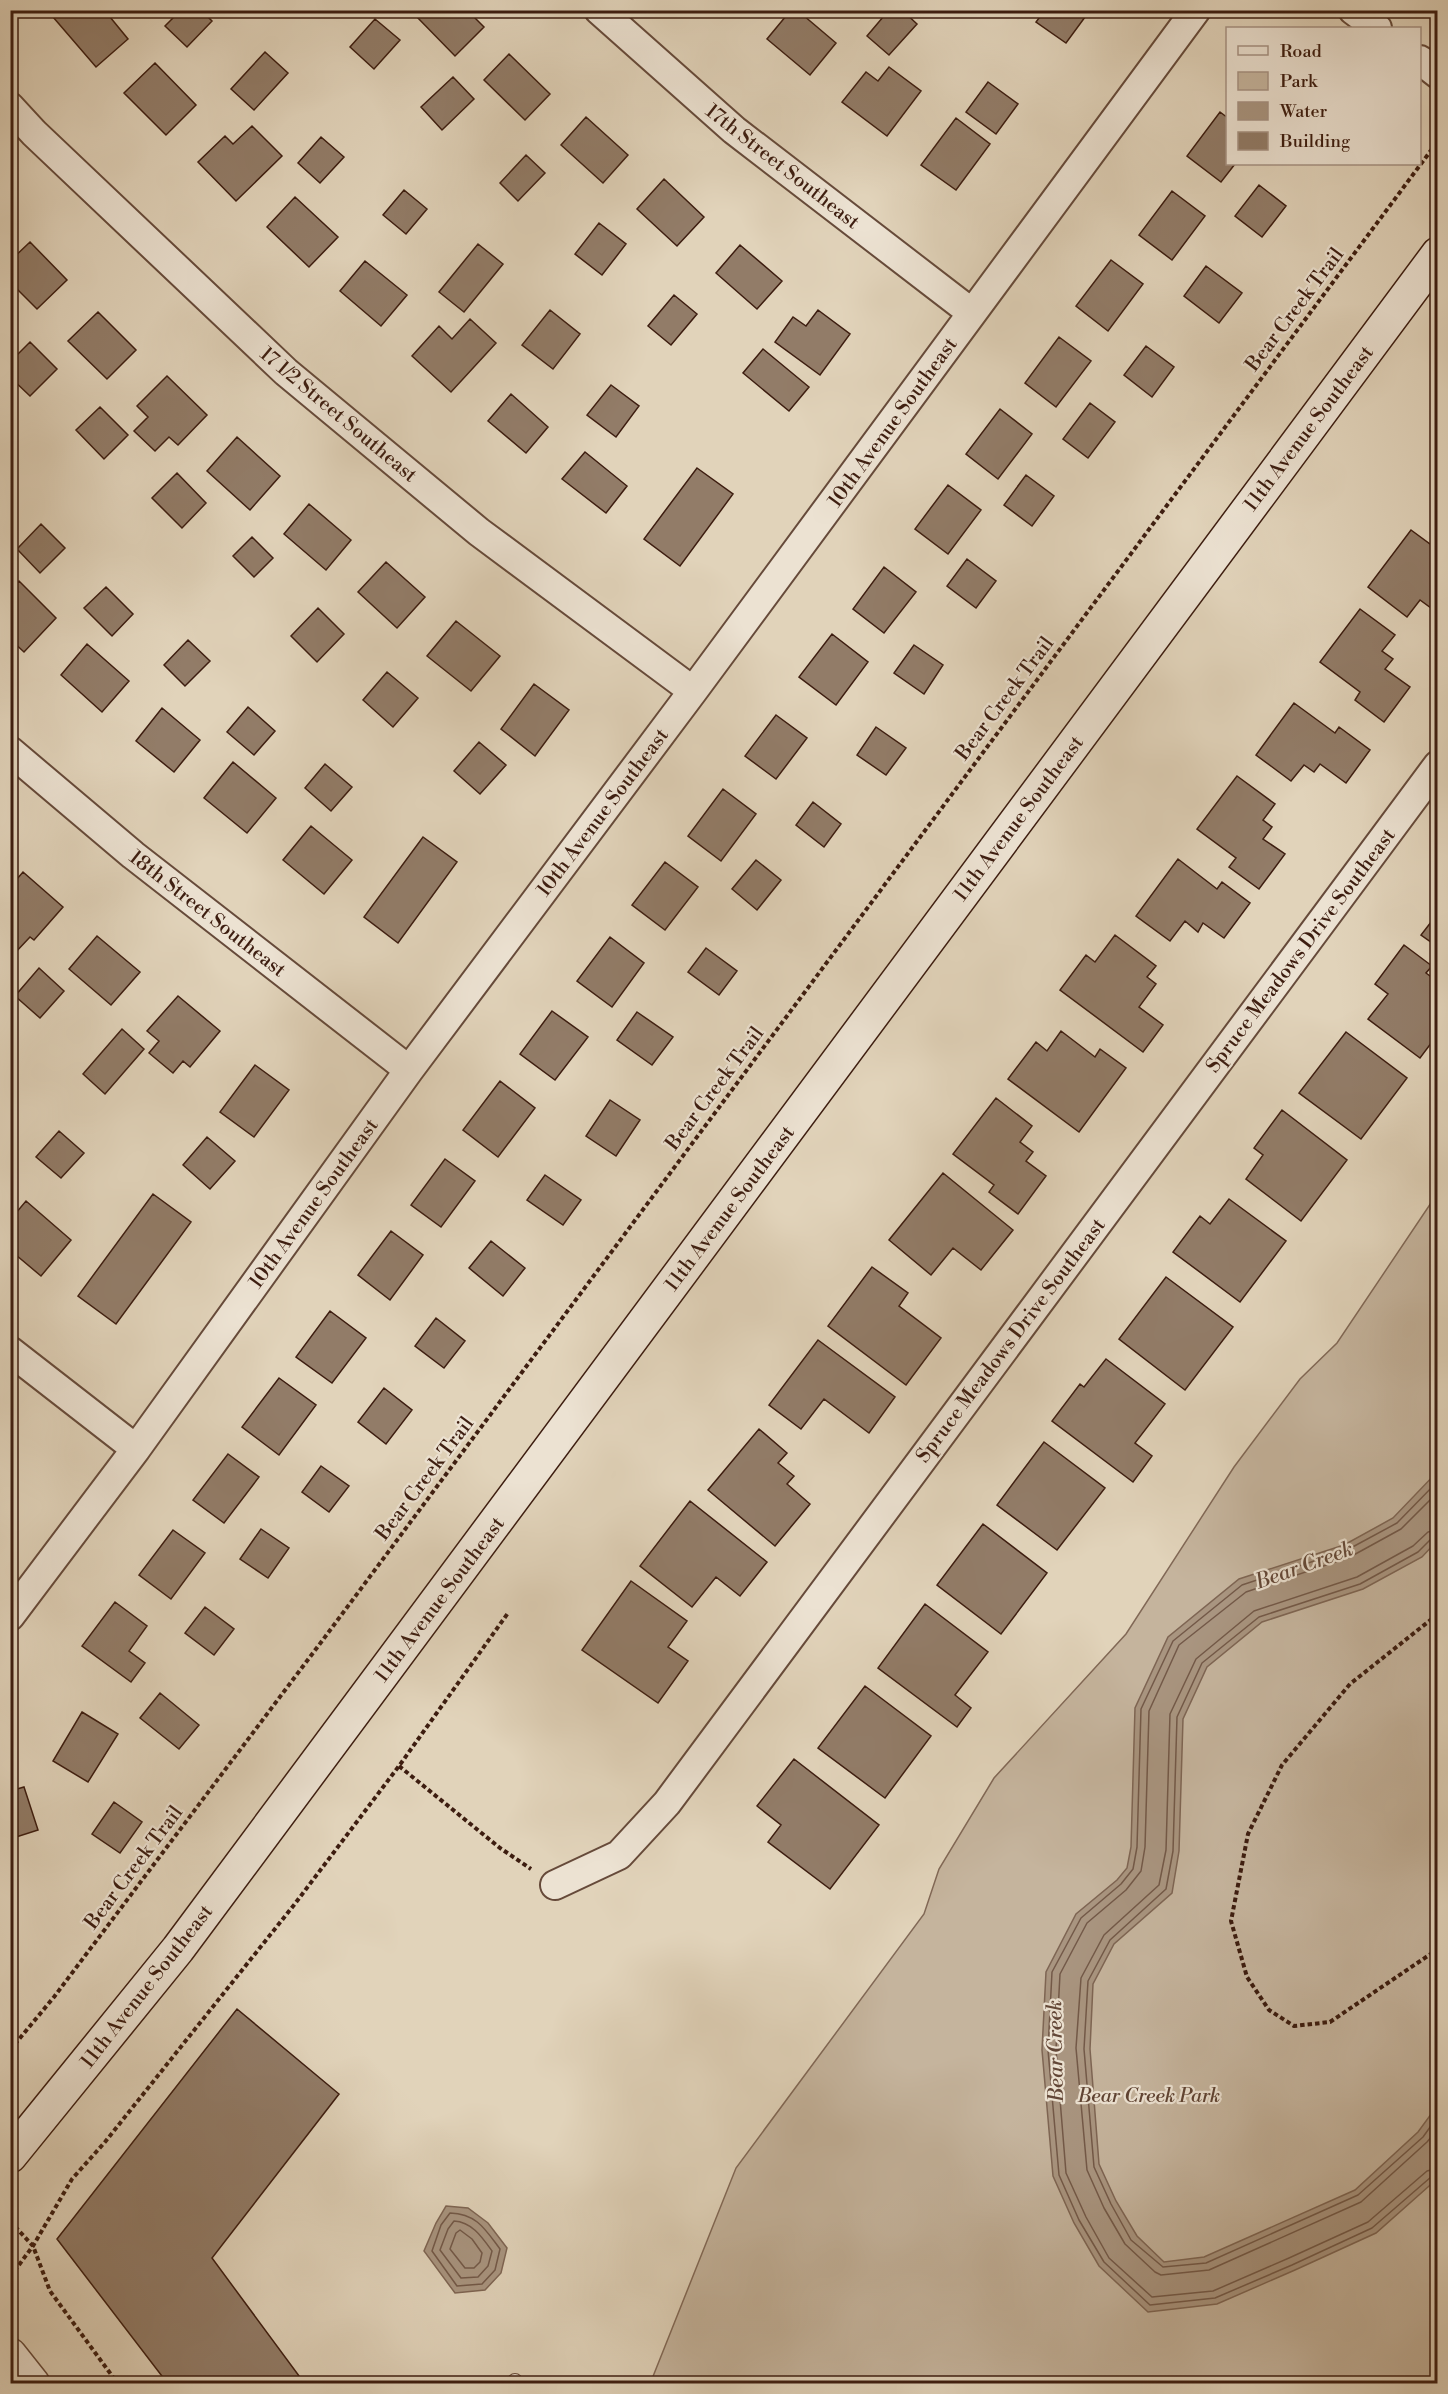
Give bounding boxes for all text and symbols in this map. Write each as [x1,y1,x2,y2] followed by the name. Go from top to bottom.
[1226,27,1421,165] legend
[1280,40,1323,63] text: Road
[1280,70,1319,93] text: Park
[700,99,864,235] street label: 17th Street Southeast
[1279,100,1328,123] text: Water
[1279,130,1351,153] text: Building
[1240,243,1350,378] street label: Bear Creek Trail
[823,333,963,513] street label: 10th Avenue Southeast
[1239,341,1380,517] street label: 11th Avenue Southeast
[254,342,422,488] street label: 17 1/2 Street Southeast
[950,632,1060,767] street label: Bear Creek Trail
[532,724,675,902] street label: 10th Avenue Southeast
[949,731,1090,907] street label: 11th Avenue Southeast
[1201,824,1401,1078] street label: Spruce Meadows Drive Southeast
[124,845,290,983] street label: 18th Street Southeast
[660,1022,770,1157] street label: Bear Creek Trail
[244,1114,384,1294] street label: 10th Avenue Southeast
[660,1121,801,1297] street label: 11th Avenue Southeast
[911,1214,1111,1468] street label: Spruce Meadows Drive Southeast
[370,1412,480,1547] street label: Bear Creek Trail
[370,1512,511,1688] street label: 11th Avenue Southeast
[1251,1536,1357,1596] water label: Bear Creek
[79,1801,189,1936] street label: Bear Creek Trail
[75,1900,219,2074] street label: 11th Avenue Southeast
[1042,2000,1070,2103] water label: Bear Creek
[1077,2084,1220,2109] park label: Bear Creek Park

